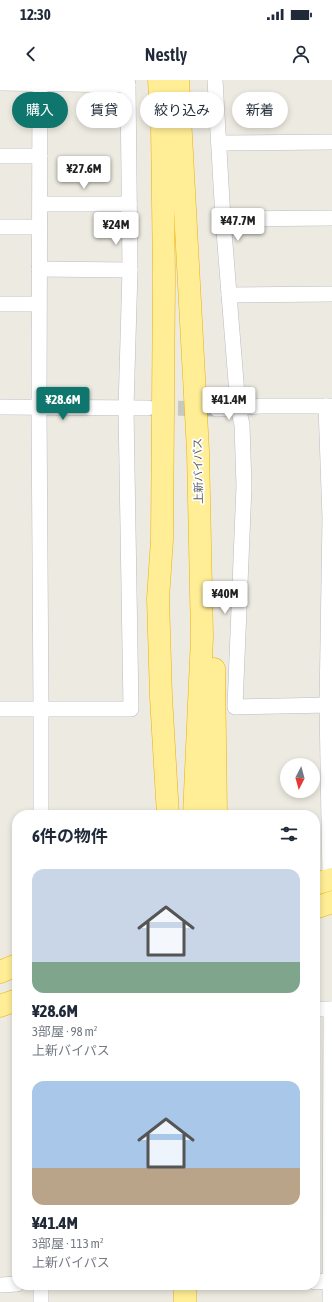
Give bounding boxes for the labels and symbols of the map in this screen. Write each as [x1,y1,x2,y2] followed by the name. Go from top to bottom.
[51,156,117,190] pin: ¥27.6M
[205,208,271,242] pin: ¥47.7M
[92,212,140,246] pin: ¥24M
[30,387,96,421] pin: ¥28.6M
[196,387,262,421] pin: ¥41.4M
[191,438,205,504] street label: 上新バイパス
[201,581,249,615] pin: ¥40M
[280,758,320,798] north arrow

